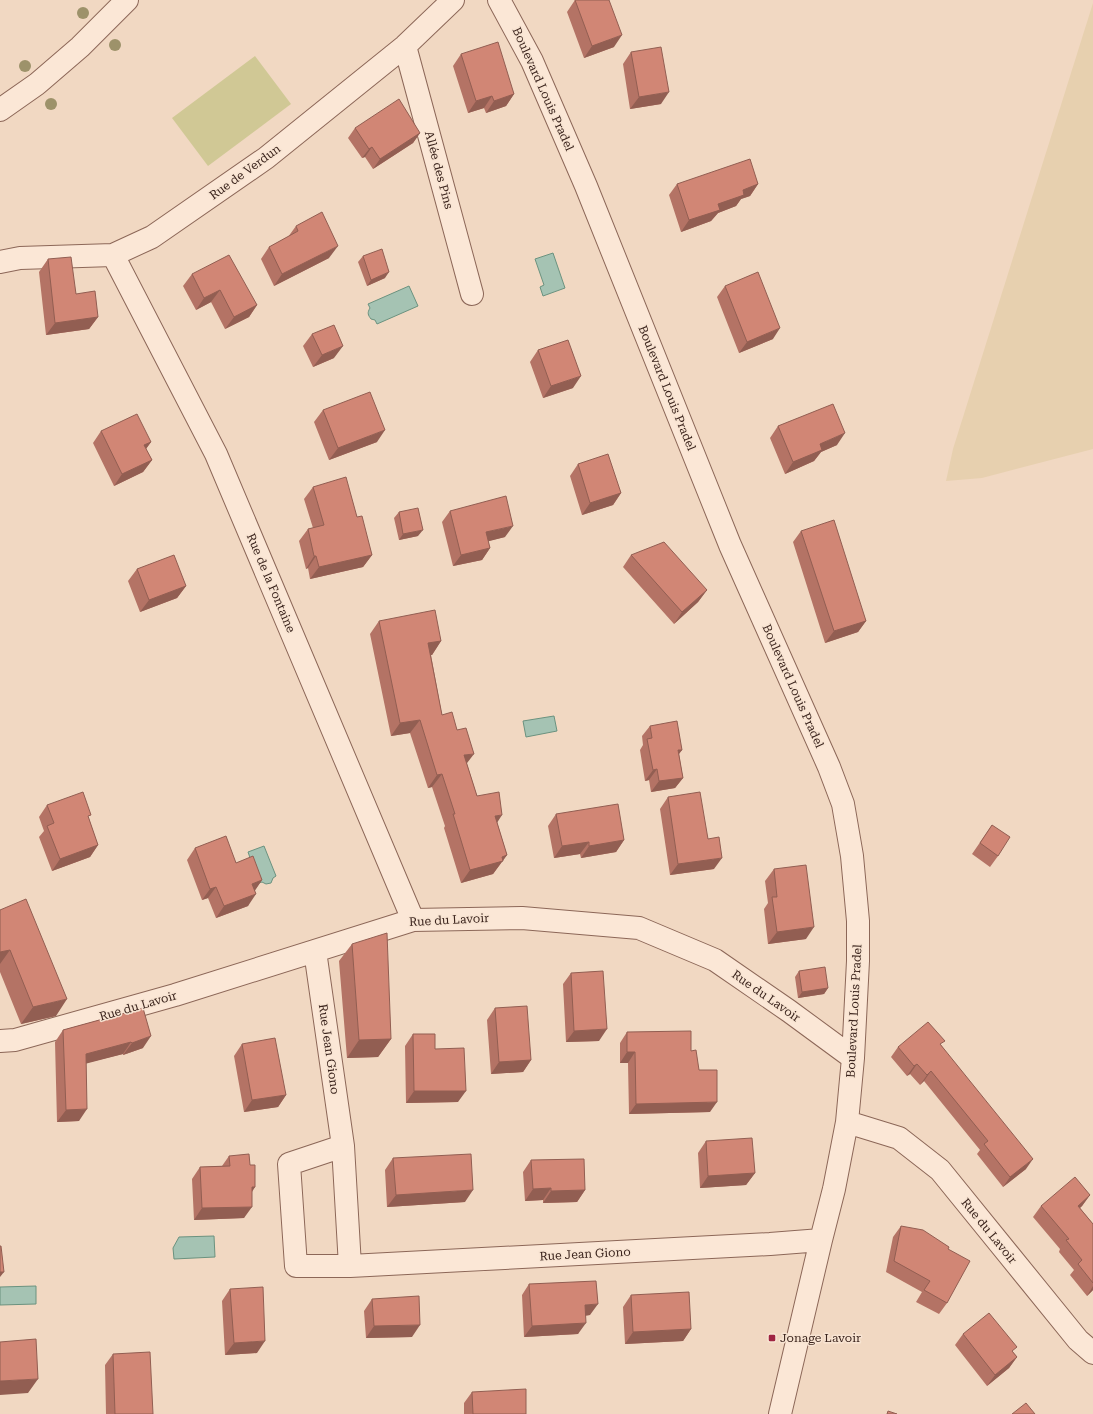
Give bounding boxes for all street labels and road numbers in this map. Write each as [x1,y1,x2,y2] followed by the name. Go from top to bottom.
[509,25,577,153] street label: Boulevard Louis Pradel
[422,129,456,211] street label: Allée des Pins
[207,141,284,203] street label: Rue de Verdun
[635,323,699,453] street label: Boulevard Louis Pradel
[244,531,298,635] street label: Rue de la Fontaine
[759,622,827,750] street label: Boulevard Louis Pradel
[409,911,489,929] street label: Rue du Lavoir
[844,944,865,1078] street label: Boulevard Louis Pradel
[729,967,803,1025] street label: Rue du Lavoir
[98,988,178,1024] street label: Rue du Lavoir
[316,1003,342,1095] street label: Rue Jean Giono
[958,1195,1020,1267] street label: Rue du Lavoir
[539,1245,631,1263] street label: Rue Jean Giono

